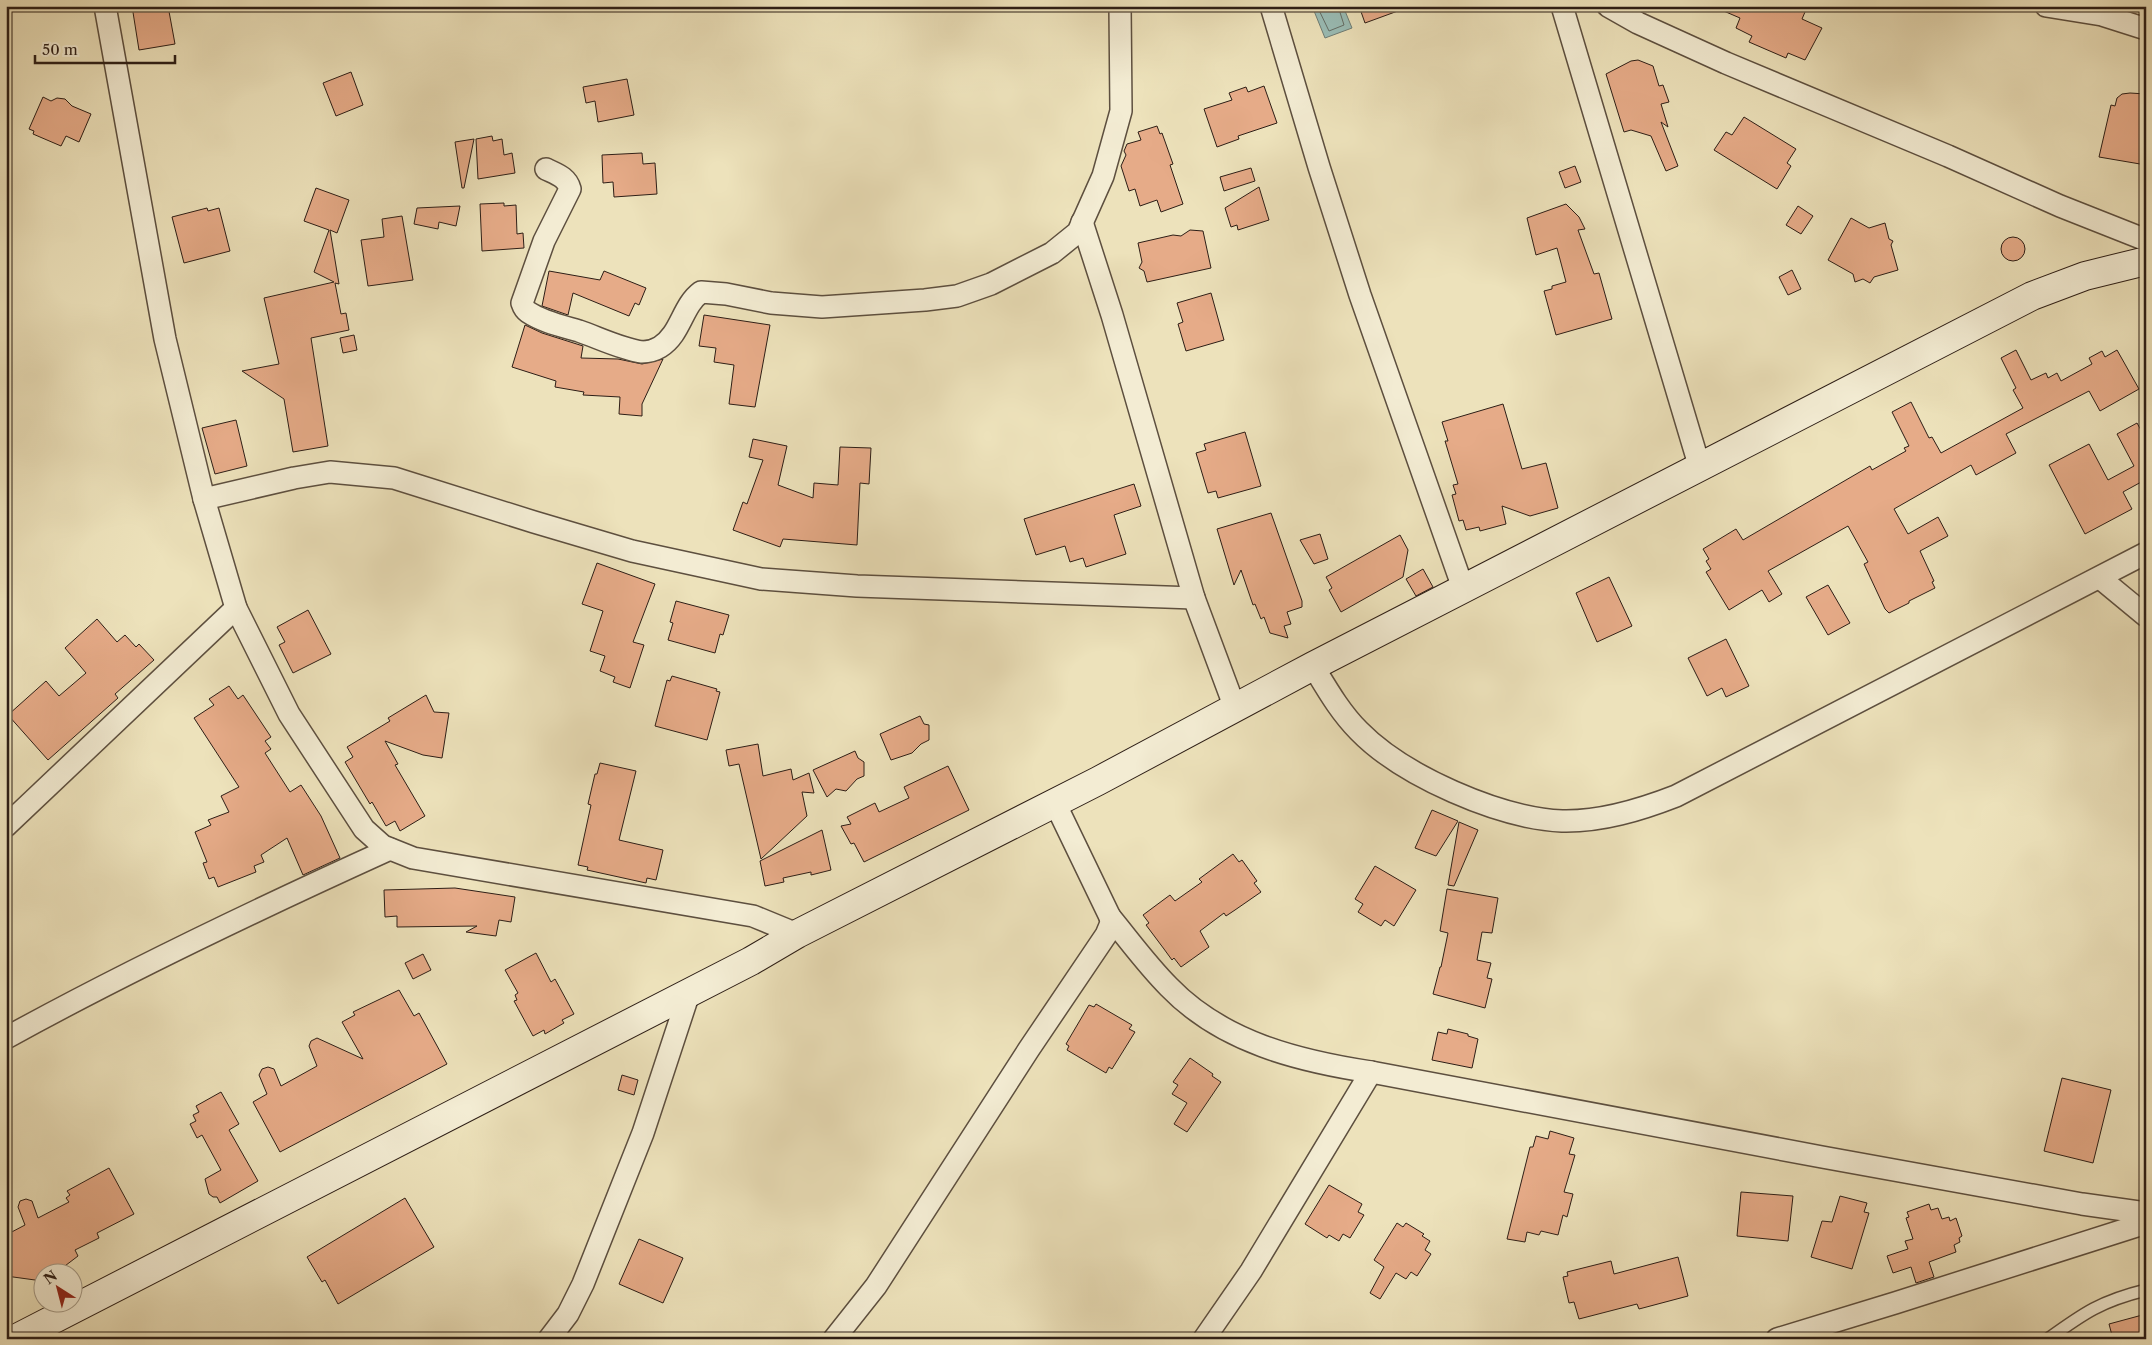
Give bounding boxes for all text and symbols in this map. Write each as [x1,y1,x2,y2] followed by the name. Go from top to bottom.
[35,32,175,64] scale bar
[42,40,78,59] text: 50 m
[32,1262,82,1312] north arrow
[40,1267,61,1288] text: N

